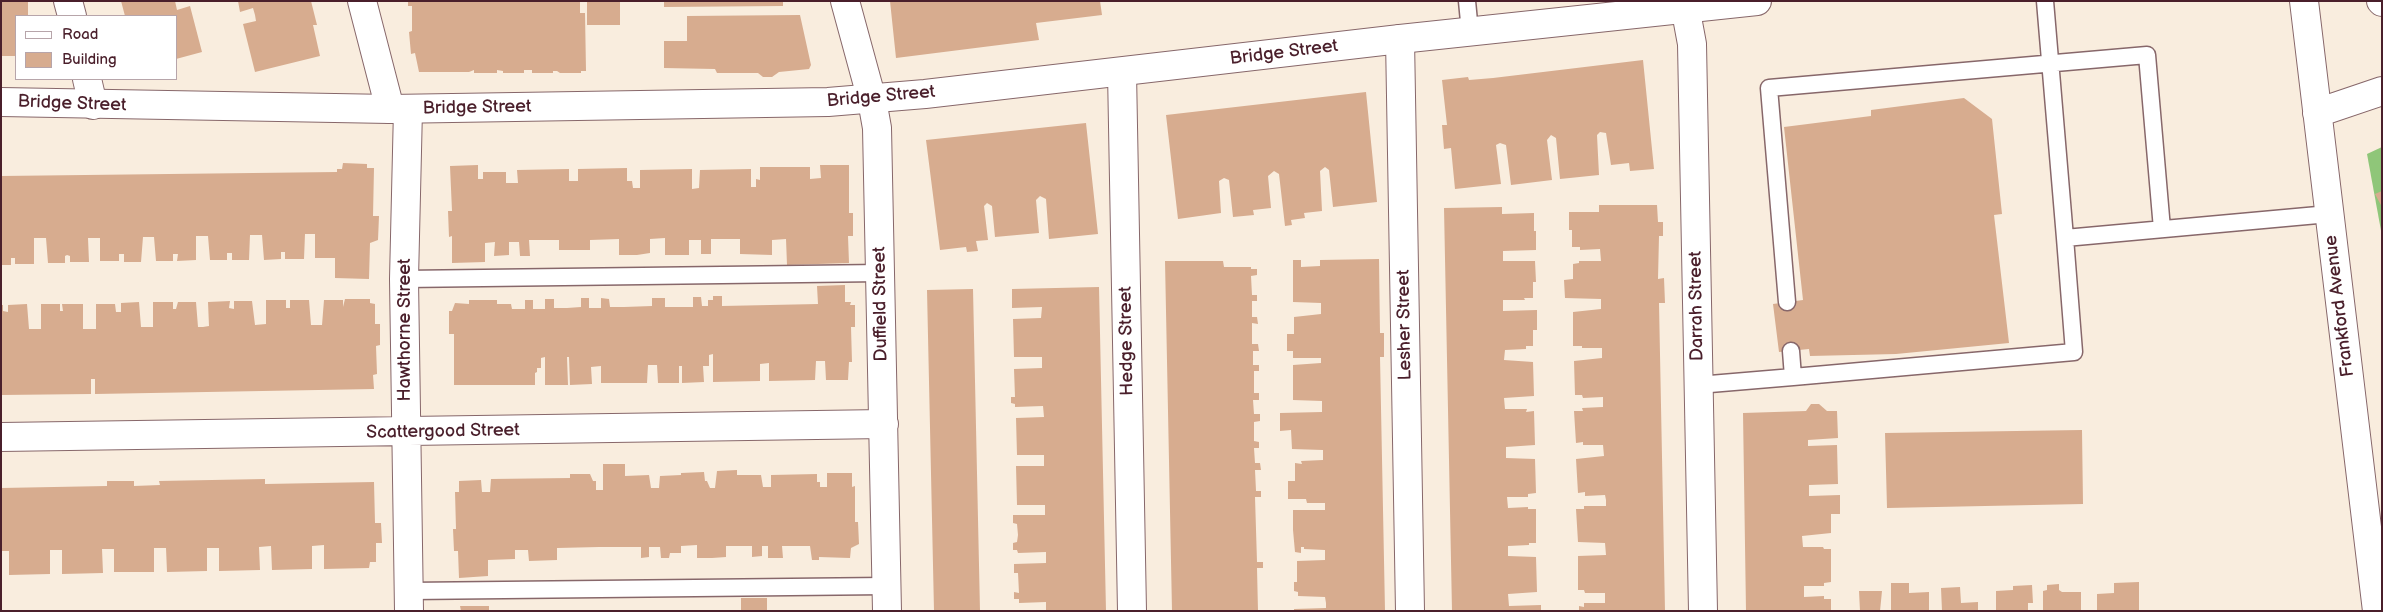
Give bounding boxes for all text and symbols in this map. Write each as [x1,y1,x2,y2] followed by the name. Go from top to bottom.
[15,15,178,80] legend
[62,25,98,44] text: Road
[1229,36,1339,70] street label: Bridge Street
[62,50,117,69] text: Building
[826,82,936,112] street label: Bridge Street
[17,91,127,117] street label: Bridge Street
[422,96,532,120] street label: Bridge Street
[2321,234,2359,378] street label: Frankford Avenue
[869,246,893,362] street label: Duffield Street
[1685,251,1709,361] street label: Darrah Street
[394,259,416,401] street label: Hawthorne Street
[1393,269,1417,381] street label: Lesher Street
[1115,286,1139,396] street label: Hedge Street
[366,420,520,444] street label: Scattergood Street

